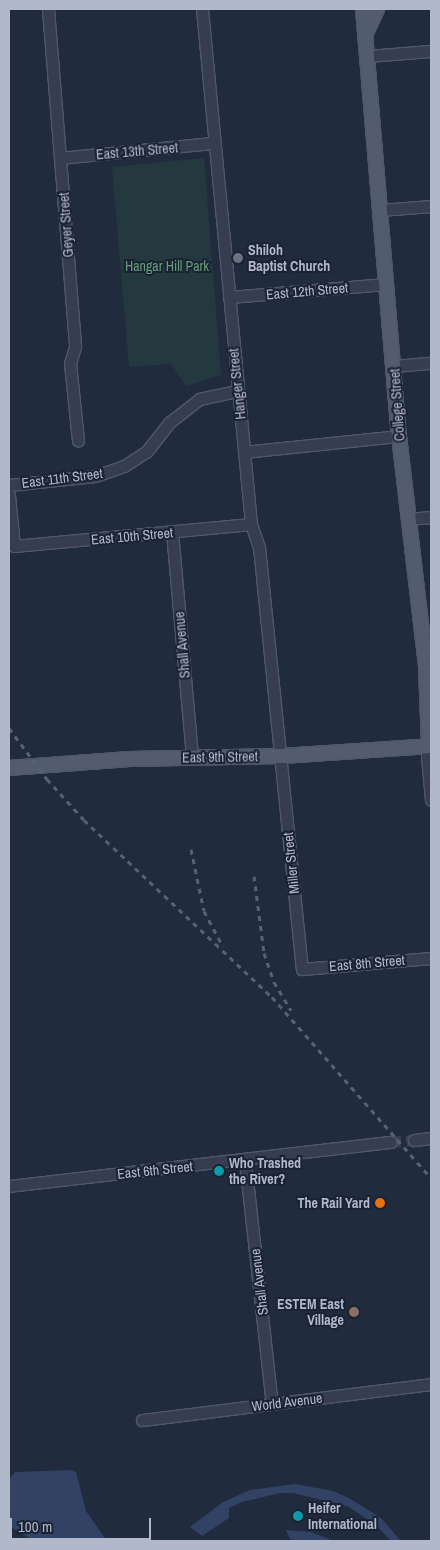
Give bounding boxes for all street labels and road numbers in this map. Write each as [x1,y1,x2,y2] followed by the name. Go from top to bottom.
[95,139,179,163] street label: East 13th Street
[55,192,77,258] street label: Geyer Street
[265,279,349,303] street label: East 12th Street
[225,348,249,420] street label: Hanger Street
[386,368,408,442] street label: College Street
[21,465,103,491] street label: East 11th Street
[90,524,174,548] street label: East 10th Street
[171,611,193,679] street label: Shall Avenue
[182,748,258,766] street label: East 9th Street
[279,831,303,895] street label: Miller Street
[328,951,406,975] street label: East 8th Street
[116,1158,194,1182] street label: East 6th Street
[247,1248,271,1316] street label: Shall Avenue
[250,1389,324,1415] street label: World Avenue

